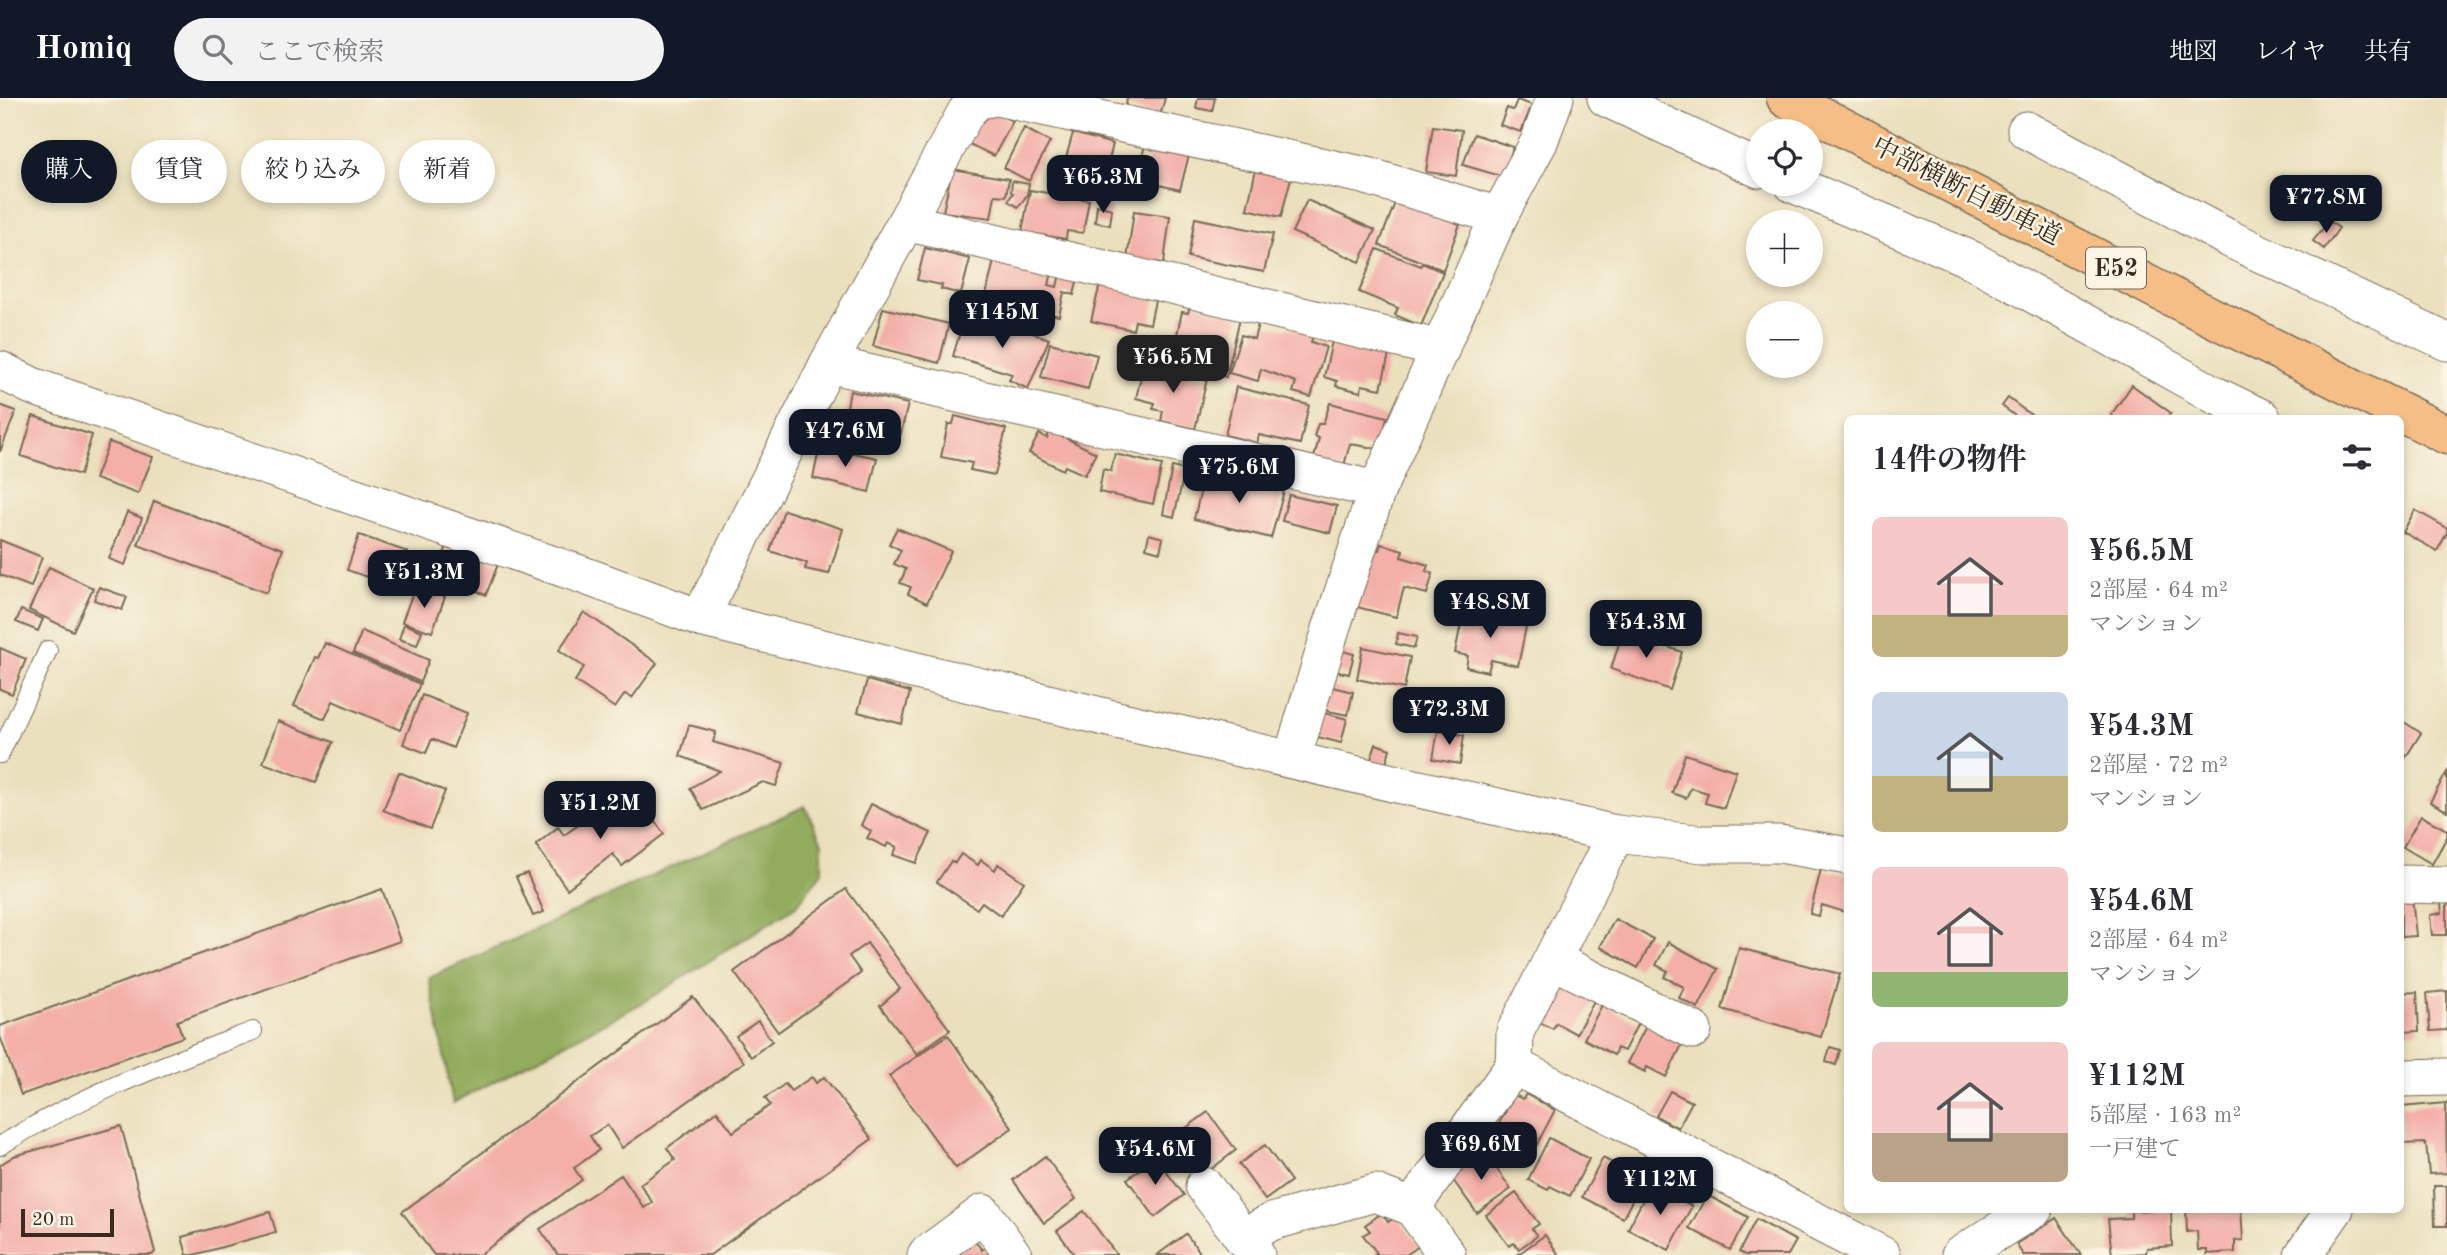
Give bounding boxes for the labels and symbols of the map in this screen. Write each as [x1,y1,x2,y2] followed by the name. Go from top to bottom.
[1868,131,2066,251] street label: 中部横断自動車道
[1046,156,1160,215] pin: ¥65.3M
[2269,176,2383,235] pin: ¥77.8M
[2086,248,2146,288] road number: E52
[953,290,1051,350] pin: ¥145M
[1116,336,1230,395] pin: ¥56.5M
[788,410,902,469] pin: ¥47.6M
[1182,446,1296,505] pin: ¥75.6M
[367,550,481,610] pin: ¥51.3M
[1433,580,1547,640] pin: ¥48.8M
[1589,601,1703,660] pin: ¥54.3M
[1392,688,1506,747] pin: ¥72.3M
[543,782,657,841] pin: ¥51.2M
[1424,1122,1538,1182] pin: ¥69.6M
[1098,1128,1212,1187] pin: ¥54.6M
[1611,1158,1709,1217] pin: ¥112M
[21,1206,114,1238] scale bar

